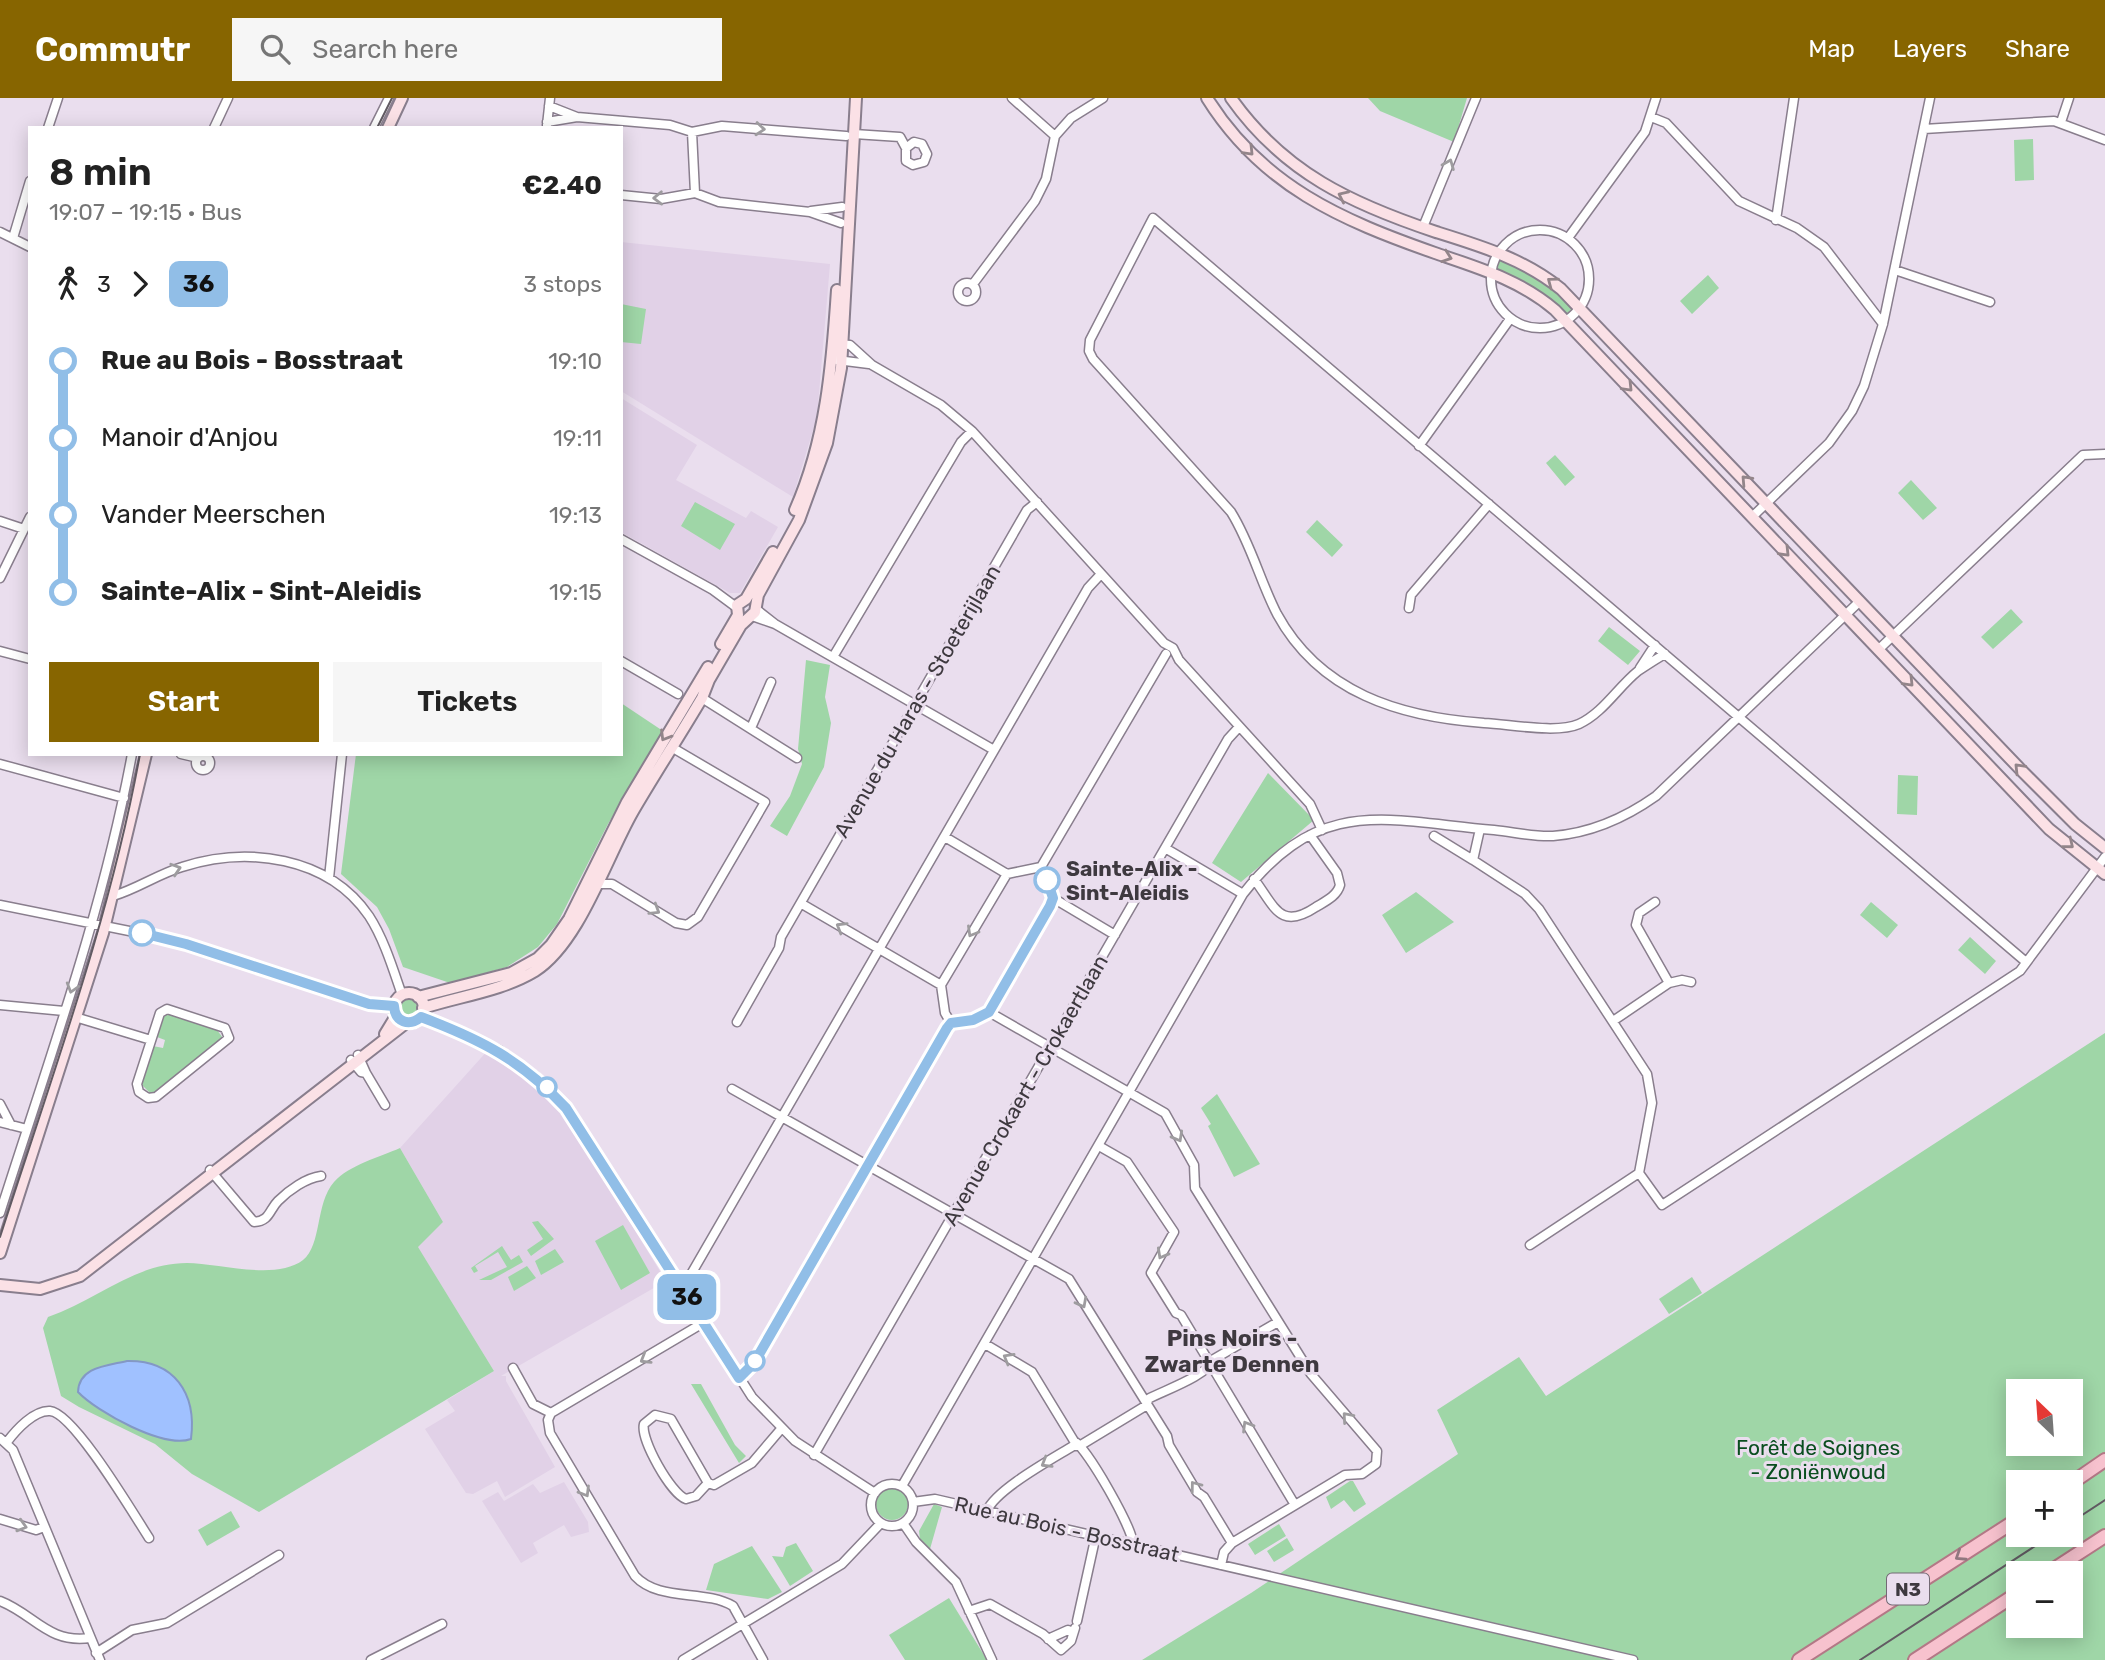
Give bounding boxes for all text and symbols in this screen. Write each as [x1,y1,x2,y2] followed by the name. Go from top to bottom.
[232,18,722,81] search box
[35,30,190,69] text: Commutr
[256,30,294,68] icon: search
[312,34,458,65] text: Search here
[1808,35,1855,63] text: Map
[1893,35,1967,63] text: Layers
[2005,35,2070,63] text: Share
[754,121,765,136] one-way arrow
[1241,143,1254,156] one-way arrow
[49,149,152,195] text: 8 min
[1440,159,1454,171] one-way arrow
[522,170,602,201] text: €2.40
[652,190,663,206] one-way arrow
[1338,190,1350,204] one-way arrow
[49,198,242,226] text: 19:07 – 19:15 · Bus
[1441,249,1453,263] one-way arrow
[49,265,87,303] icon: walk
[121,265,159,303] icon: forward
[97,270,111,298] text: 3
[183,270,214,298] text: 36
[523,270,602,298] text: 3 stops
[1548,278,1560,291] one-way arrow
[101,345,403,376] text: Rue au Bois - Bosstraat
[548,347,602,375] text: 19:10
[1620,379,1633,392] one-way arrow
[101,422,278,453] text: Manoir d'Anjou
[553,424,602,452] text: 19:11
[1741,475,1754,488] one-way arrow
[101,499,326,530] text: Vander Meerschen
[549,501,602,529] text: 19:13
[1777,543,1790,556] one-way arrow
[829,560,1005,842] street label: Avenue du Haras - Stoeterijlaan
[101,576,422,607] text: Sainte-Alix - Sint-Aleidis
[549,578,602,606] text: 19:15
[49,662,319,742] button: Start
[333,662,602,742] button: Tickets
[1901,674,1914,687] one-way arrow
[660,728,673,741] one-way arrow
[2015,764,2028,777] one-way arrow
[2061,836,2073,849] one-way arrow
[1066,856,1197,905] place label: Sainte-Alix - Sint-Aleidis
[169,863,181,877] one-way arrow
[1034,867,1060,893] marker: Sainte-Alix - Sint-Aleidis
[648,902,661,915] one-way arrow
[129,920,155,946] unlabelled marker
[835,922,848,935] one-way arrow
[967,925,980,938] one-way arrow
[937,950,1113,1230] street label: Avenue Crokaert - Crokaertlaan
[65,981,80,993] one-way arrow
[537,1077,557,1097] unlabelled marker
[1170,1129,1184,1142] one-way arrow
[1157,1247,1170,1259] one-way arrow
[656,1274,718,1320] line badge: 36
[671,1283,703,1311] text: 36
[1074,1296,1087,1308] one-way arrow
[1144,1324,1320,1378] district label: Pins Noirs - Zwarte Dennen
[639,1350,652,1363] one-way arrow
[745,1351,765,1371] unlabelled marker
[1002,1353,1015,1366] one-way arrow
[2006,1379,2082,1456] north arrow
[2006,1379,2083,1638] map controls
[1343,1413,1355,1426] one-way arrow
[1242,1420,1255,1433] one-way arrow
[1736,1435,1900,1484] park label: Forêt de Soignes - Zoniënwoud
[1040,1455,1053,1468] one-way arrow
[2006,1470,2083,1547] button: +
[1191,1481,1203,1494] one-way arrow
[577,1485,590,1498] one-way arrow
[952,1491,1182,1567] street label: Rue au Bois - Bosstraat
[16,1517,28,1532] one-way arrow
[1955,1548,1968,1561] one-way arrow
[2006,1561,2083,1638] button: −
[1887,1574,1929,1604] road number: N3

